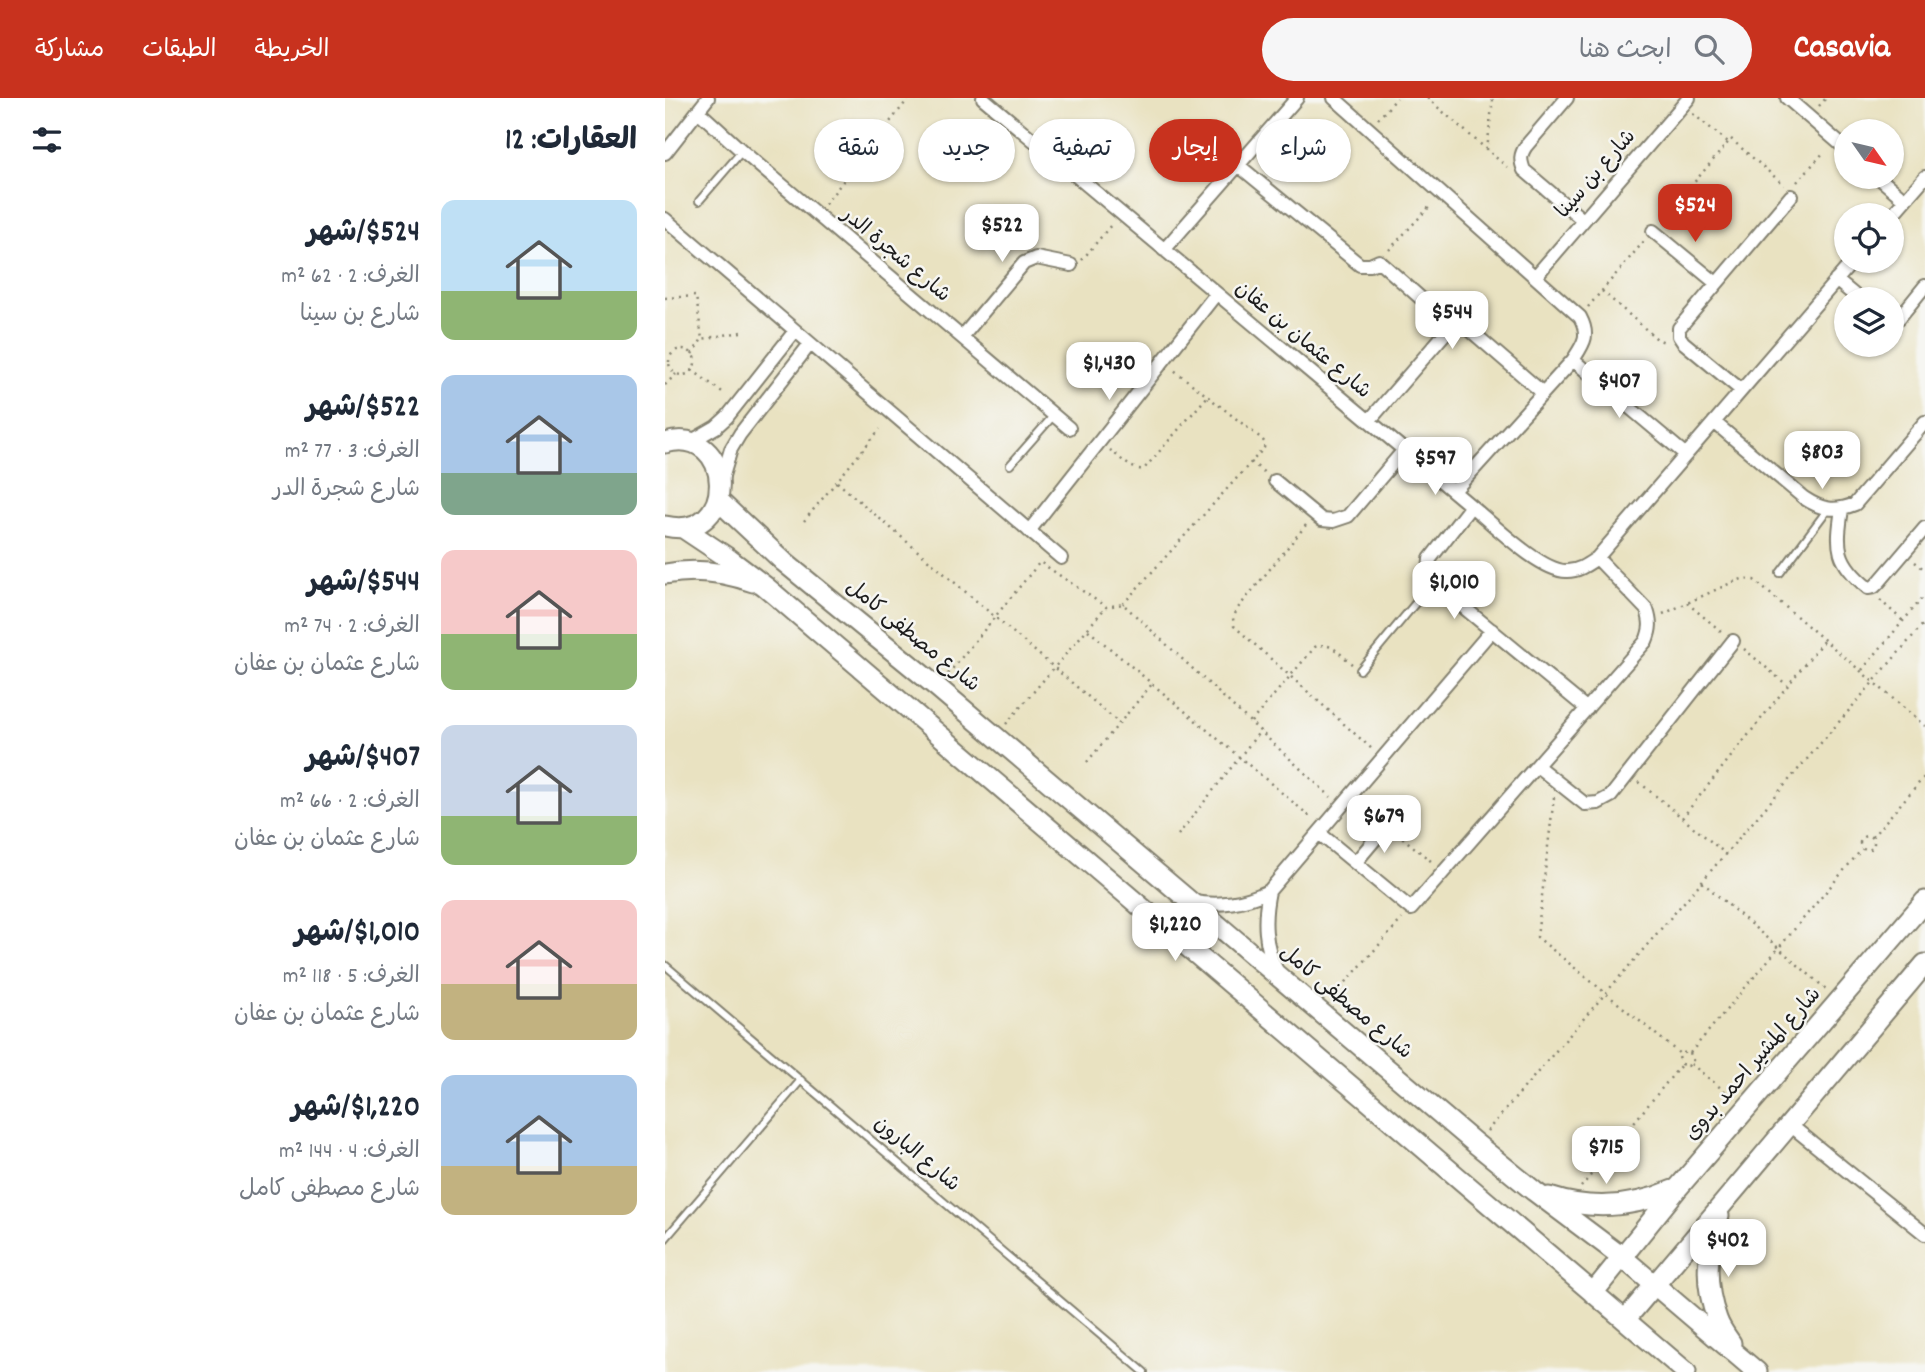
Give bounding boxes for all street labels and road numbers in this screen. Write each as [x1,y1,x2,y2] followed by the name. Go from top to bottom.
[1550,124,1644,226] street label: شارع بن سينا
[832,200,956,311] street label: شارع شجرة الدر
[1227,275,1377,407] street label: شارع عثمان بن عفان
[838,573,986,701] street label: شارع مصطفى كامل
[1272,938,1418,1068] street label: شارع مصطفى كامل
[1679,981,1829,1149] street label: شارع المشير احمد بدوى
[866,1110,966,1200] street label: شارع البارون

